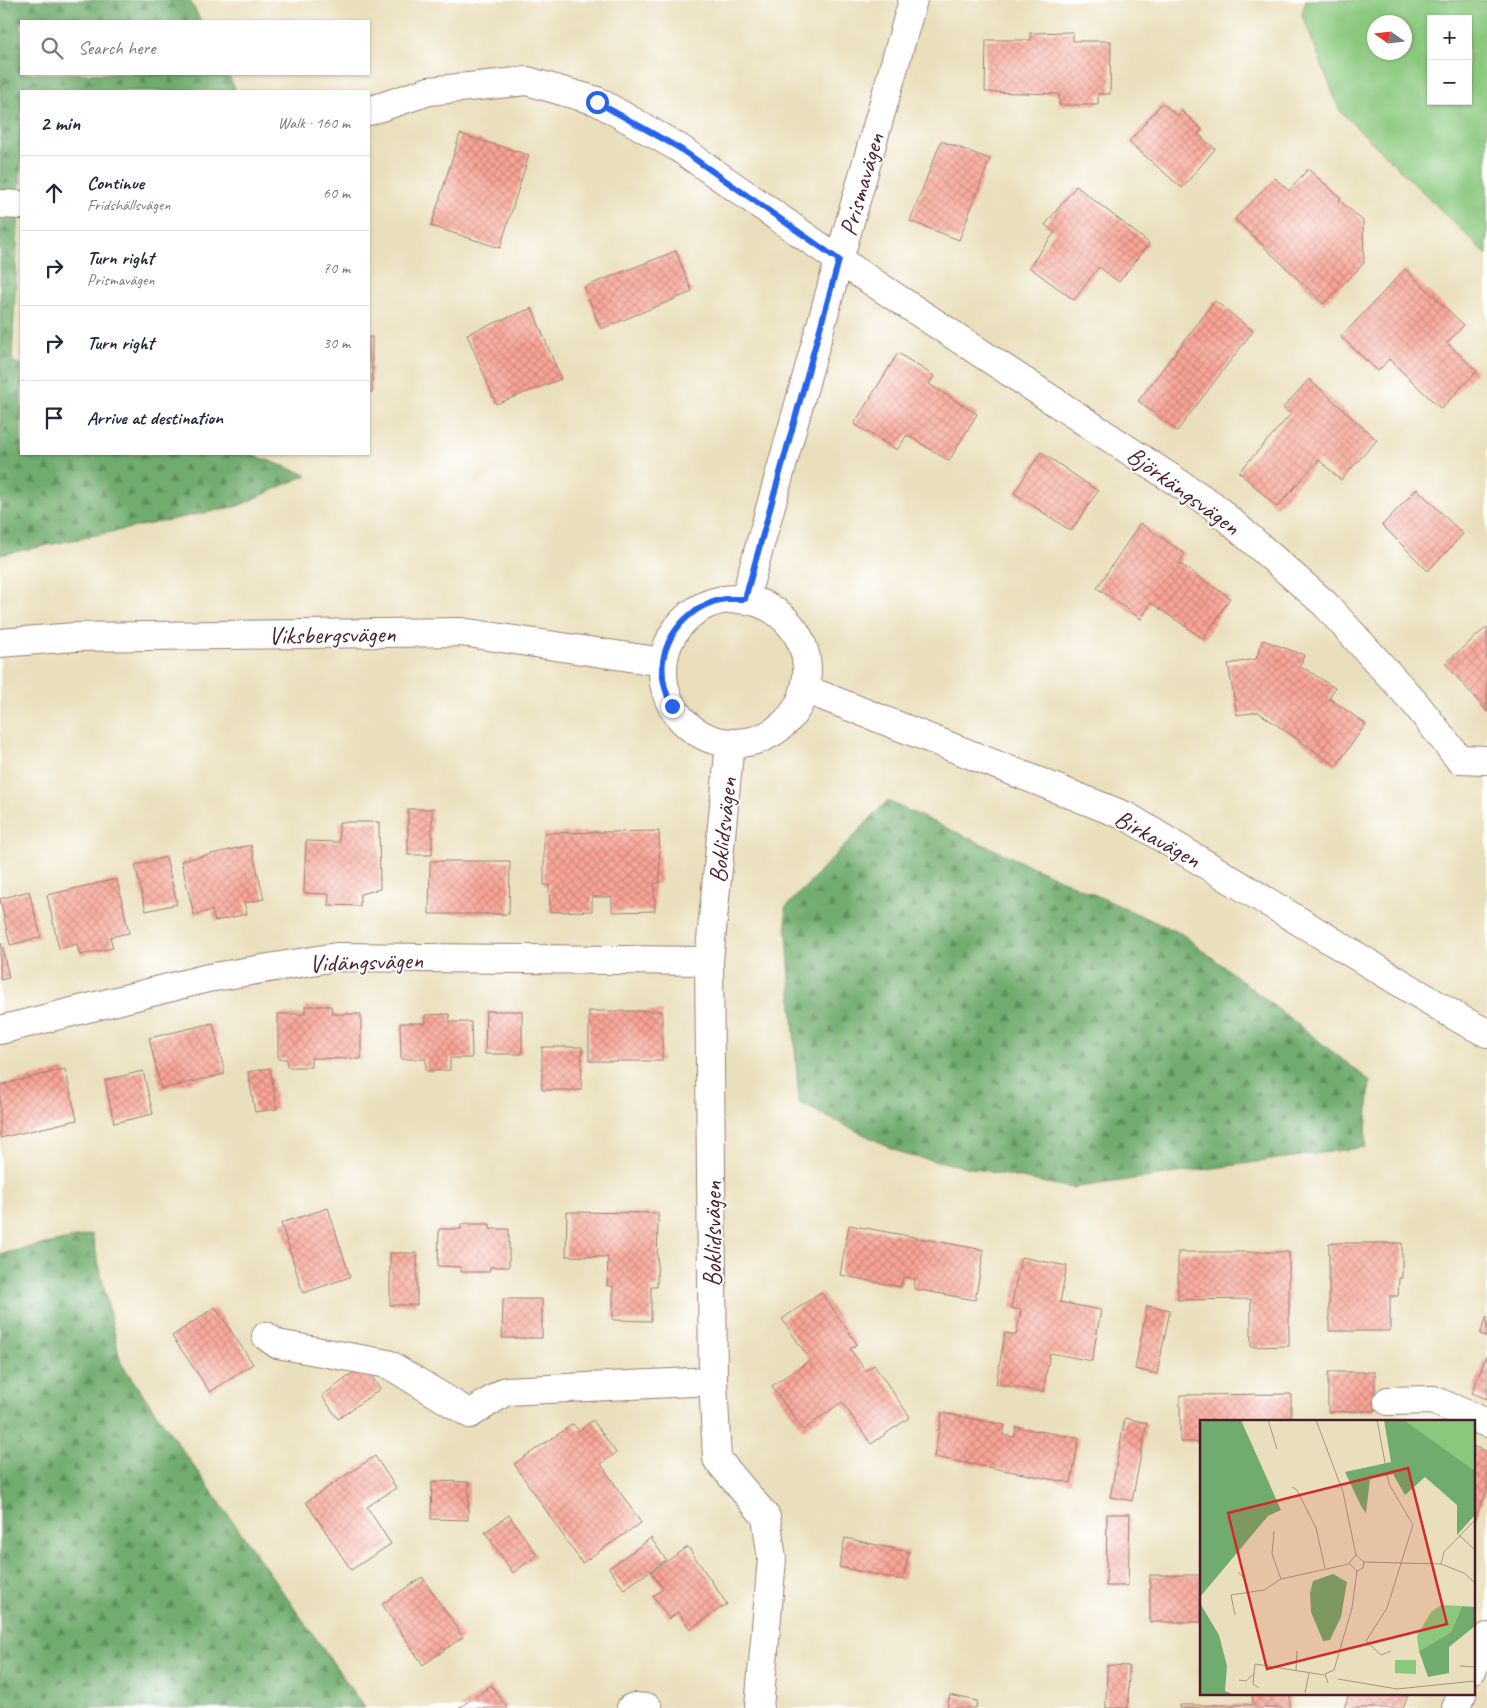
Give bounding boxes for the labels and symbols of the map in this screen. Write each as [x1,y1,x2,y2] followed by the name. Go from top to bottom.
[1367,15,1412,60] north arrow
[586,91,609,114] route start
[832,128,892,239] street label: Prismavägen
[1120,439,1247,543] street label: Björkängsvägen
[268,618,397,652] street label: Viksbergsvägen
[661,695,684,718] route end
[702,775,745,884] street label: Boklidsvägen
[1109,802,1207,876] street label: Birkavägen
[309,944,424,980] street label: Vidängsvägen
[697,1180,729,1287] street label: Boklidsvägen
[1200,1420,1474,1696] inset map

